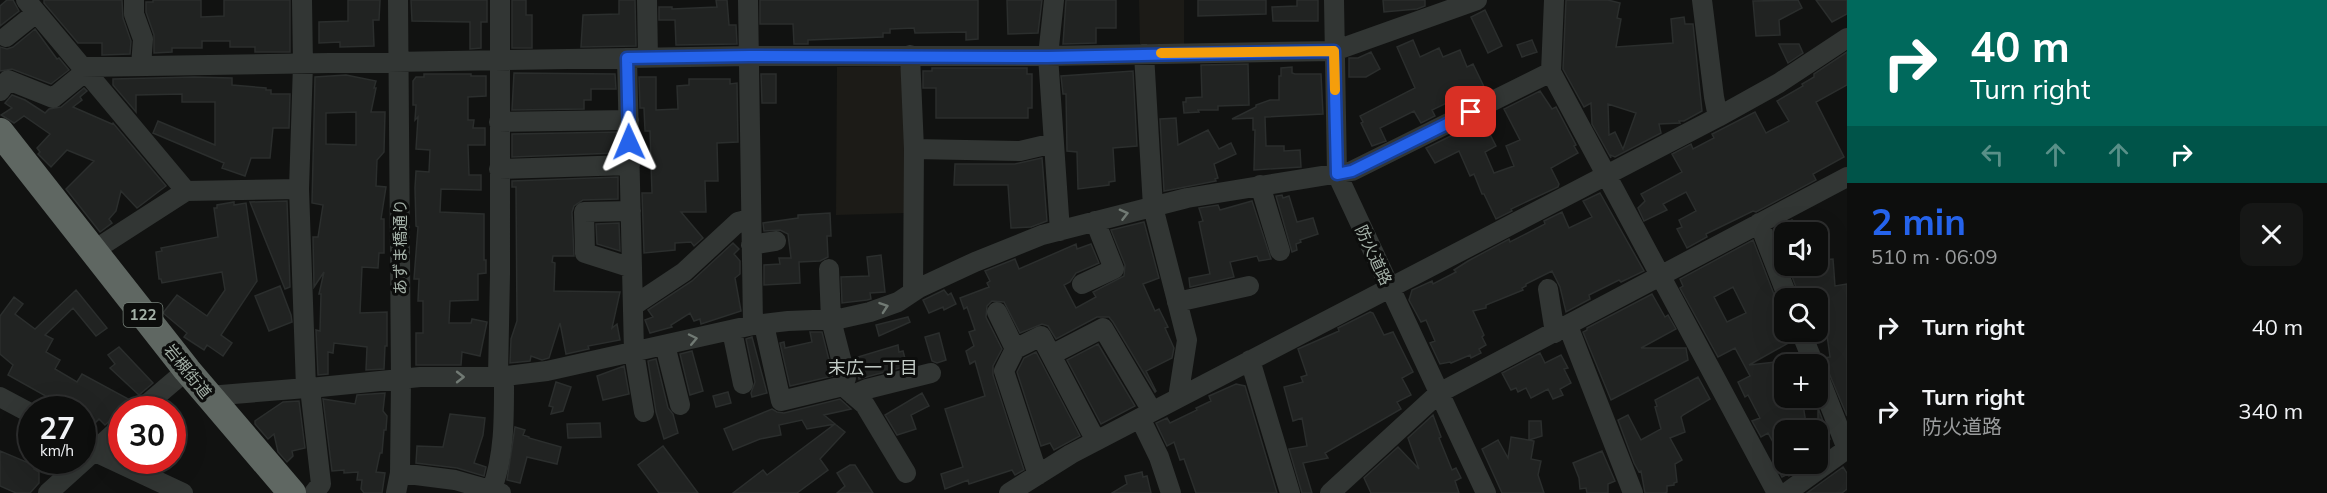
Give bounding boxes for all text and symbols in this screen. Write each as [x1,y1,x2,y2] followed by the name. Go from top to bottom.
[1970,20,2070,73] text: 40 m
[1871,24,1949,102] icon: right
[1970,72,2090,106] text: Turn right
[1445,86,1496,137] pin
[1454,95,1487,128] icon: arrive
[597,110,661,174] position arrow
[1976,138,2009,171] icon: left
[2039,138,2072,171] icon: ahead
[2102,138,2135,171] icon: ahead
[2165,138,2198,171] icon: right
[390,199,410,295] street label: あずま橋通り
[1871,199,1966,244] text: 2 min
[2240,203,2303,266] button: close
[1118,208,1128,221] one-way arrow
[1351,222,1397,288] street label: 防火道路
[1774,222,1828,474] map controls
[1774,222,1828,276] button: sound
[1871,244,1997,269] text: 510 m · 06:09
[1774,288,1828,342] button: search
[878,301,889,314] one-way arrow
[124,303,162,327] road number: 122
[1871,311,1904,344] icon: right
[1922,313,2025,341] text: Turn right
[2252,313,2303,341] text: 40 m
[688,333,698,346] one-way arrow
[160,340,216,402] street label: 岩槻街道
[1774,354,1828,408] button: +
[828,356,918,379] district label: 末広一丁目
[455,371,464,383] one-way arrow
[1922,383,2025,411] text: Turn right
[1871,395,1904,428] icon: right
[108,396,186,474] speed limit sign: 30
[2238,397,2303,425] text: 340 m
[39,409,75,447] text: 27
[1922,414,2002,439] text: 防火道路
[1774,420,1828,474] button: −
[40,441,74,460] text: km/h

